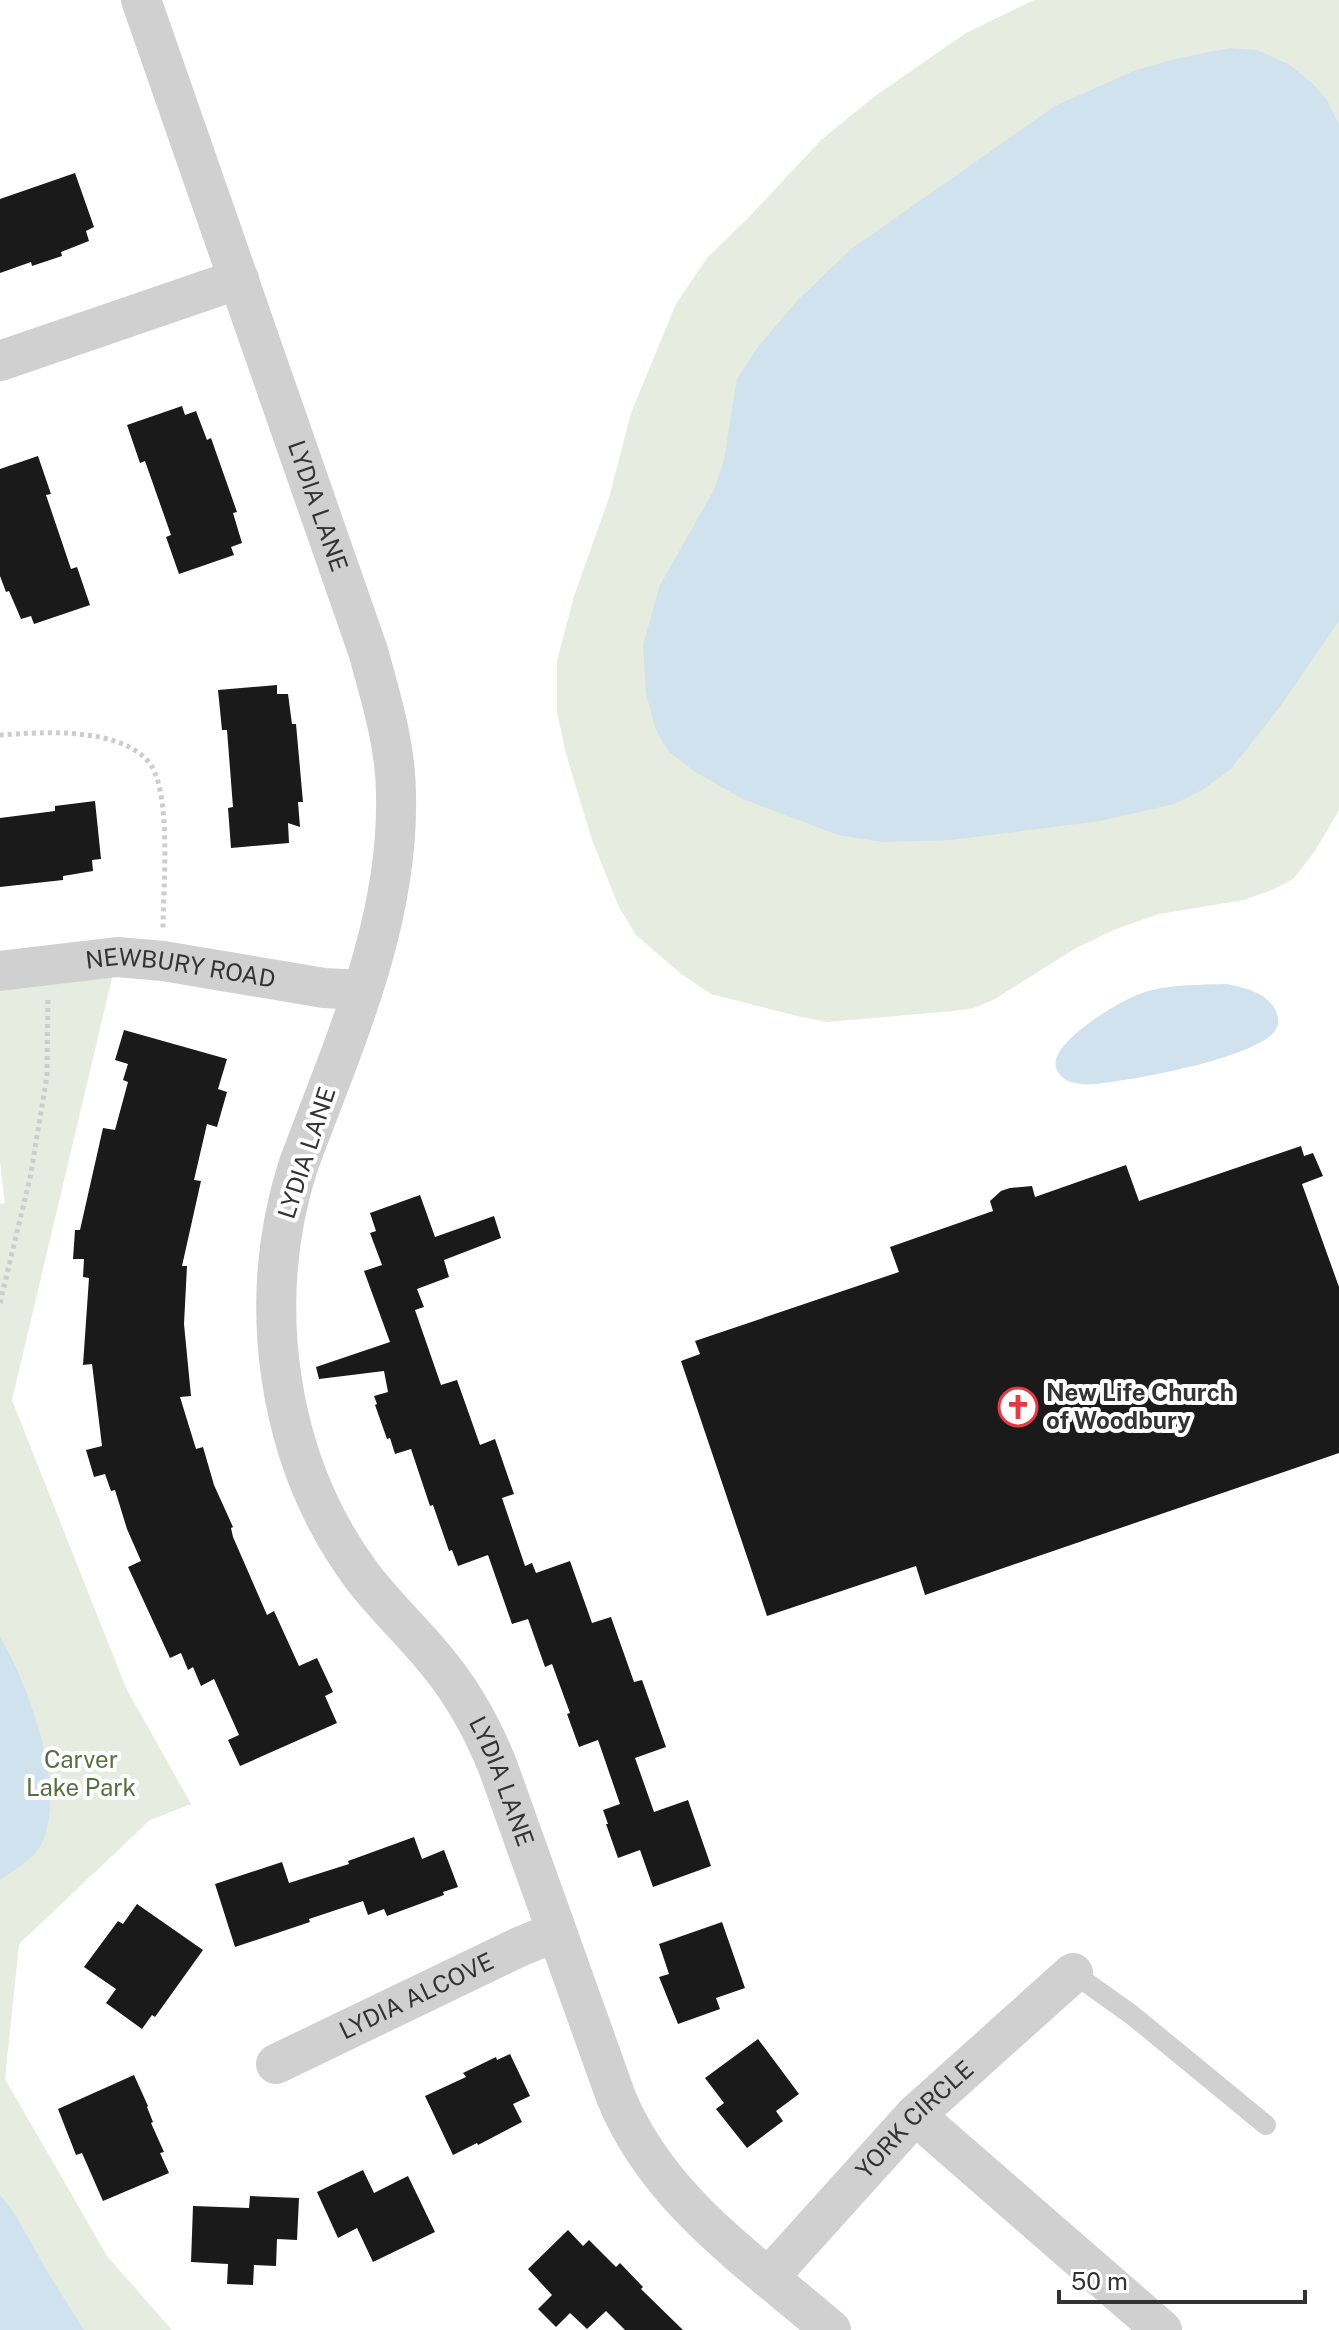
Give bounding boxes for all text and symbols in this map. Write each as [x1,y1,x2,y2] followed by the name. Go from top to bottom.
[283,437,354,575] street label: LYDIA LANE
[84,942,278,993] street label: NEWBURY ROAD
[272,1083,341,1222] street label: LYDIA LANE
[1046,1378,1234,1434] place label: New Life Church of Woodbury
[997,1386,1039,1428] church icon: New Life Church of Woodbury
[464,1711,540,1850] street label: LYDIA LANE
[26,1745,136,1801] park label: Carver Lake Park
[334,1946,498,2044] street label: LYDIA ALCOVE
[850,2054,979,2184] street label: YORK CIRCLE
[1059,2254,1305,2304] scale bar
[1071,2267,1128,2295] text: 50 m

